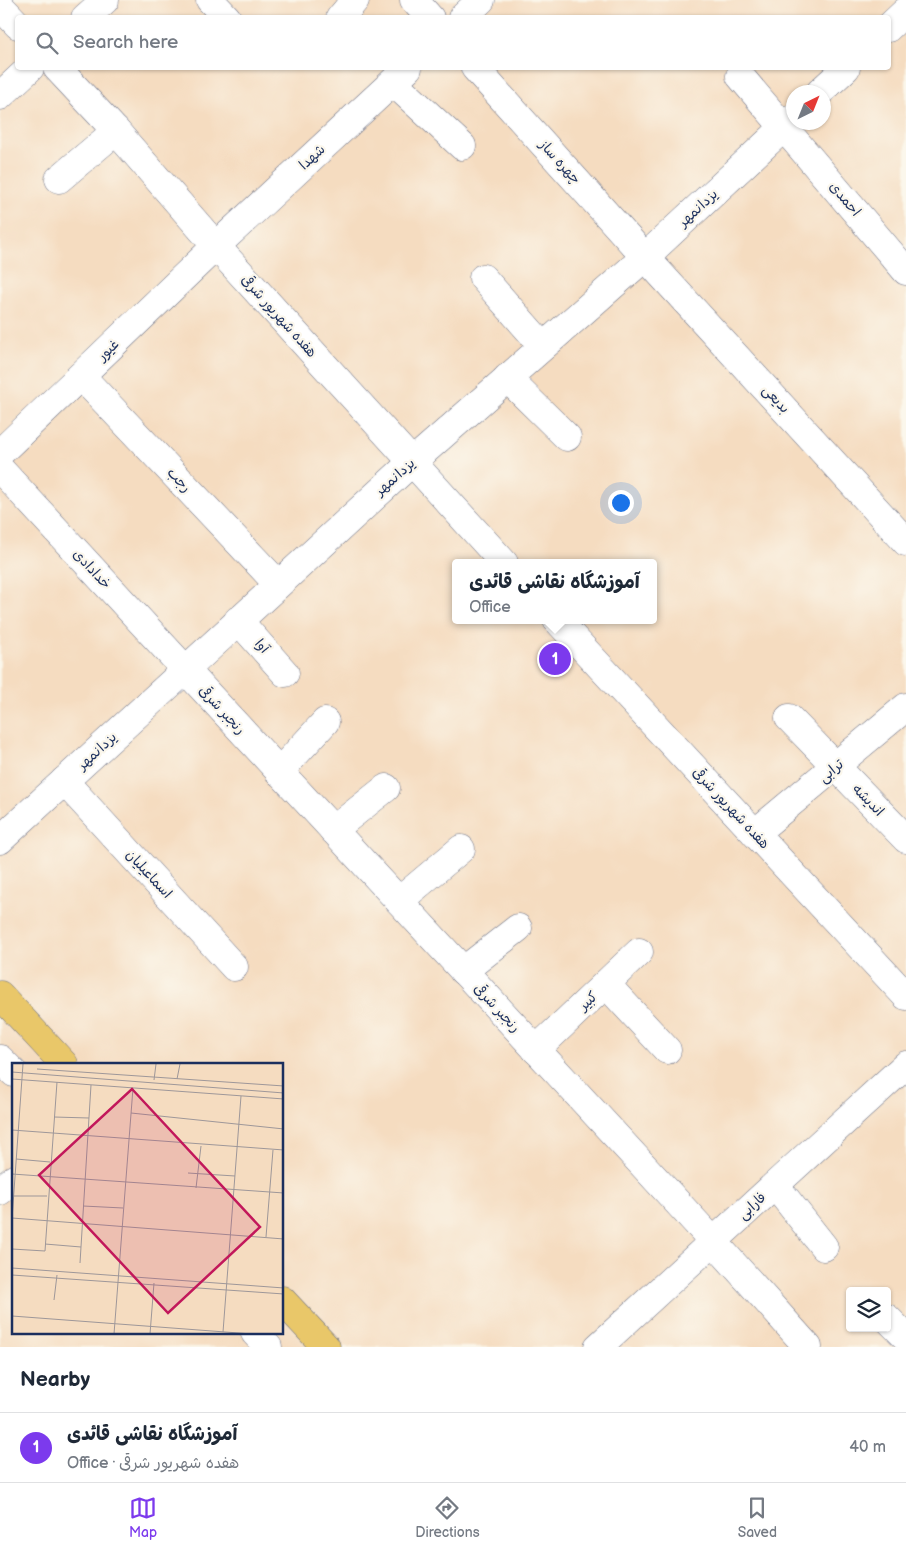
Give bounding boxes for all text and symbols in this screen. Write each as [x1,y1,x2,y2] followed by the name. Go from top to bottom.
[15,15,891,70] search box
[33,29,61,57] icon: search
[73,31,178,54] text: Search here
[786,85,831,130] north arrow
[534,136,584,188] street label: چهره ساز
[295,141,329,173] street label: شهدا
[826,178,864,220] street label: احمدی
[674,186,721,231] street label: یزدانمهر
[238,271,321,361] street label: هفده شهریور شرقی
[93,336,122,365] street label: غیور
[759,381,793,417] street label: بدیعی
[371,455,418,500] street label: یزدانمهر
[163,464,195,496] street label: رجب
[608,490,634,516] your location
[69,546,115,592] street label: خدادادی
[452,559,657,624] popup
[469,571,640,594] text: آموزشگاه نقاشی قائدی
[469,598,511,617] text: Office
[251,635,273,657] street label: آوا
[539,640,571,678] pin: 1
[195,682,249,738] street label: رنجبر شرقی
[73,729,120,774] street label: یزدانمهر
[815,755,848,786] street label: ترابی
[689,764,773,852] street label: هفده شهریور شرقی
[849,780,887,820] street label: اندیشه
[122,846,176,902] street label: اسماعیلیان
[470,980,524,1036] street label: رنجبر شرقی
[574,988,601,1015] street label: کبیر
[12,1063,284,1334] inset map
[734,1189,770,1223] street label: فارابی
[846,1287,891,1332] map controls
[846,1287,891,1332] button: layers
[20,1367,90,1392] text: Nearby
[67,1423,237,1446] text: آموزشگاه نقاشی قائدی
[33,1438,39,1457] text: 1
[849,1438,886,1457] text: 40 m
[67,1454,239,1473] text: Office · هفده شهریور شرقی
[129,1494,157,1541] tab: Map
[415,1494,480,1541] tab: Directions
[738,1494,777,1541] tab: Saved

